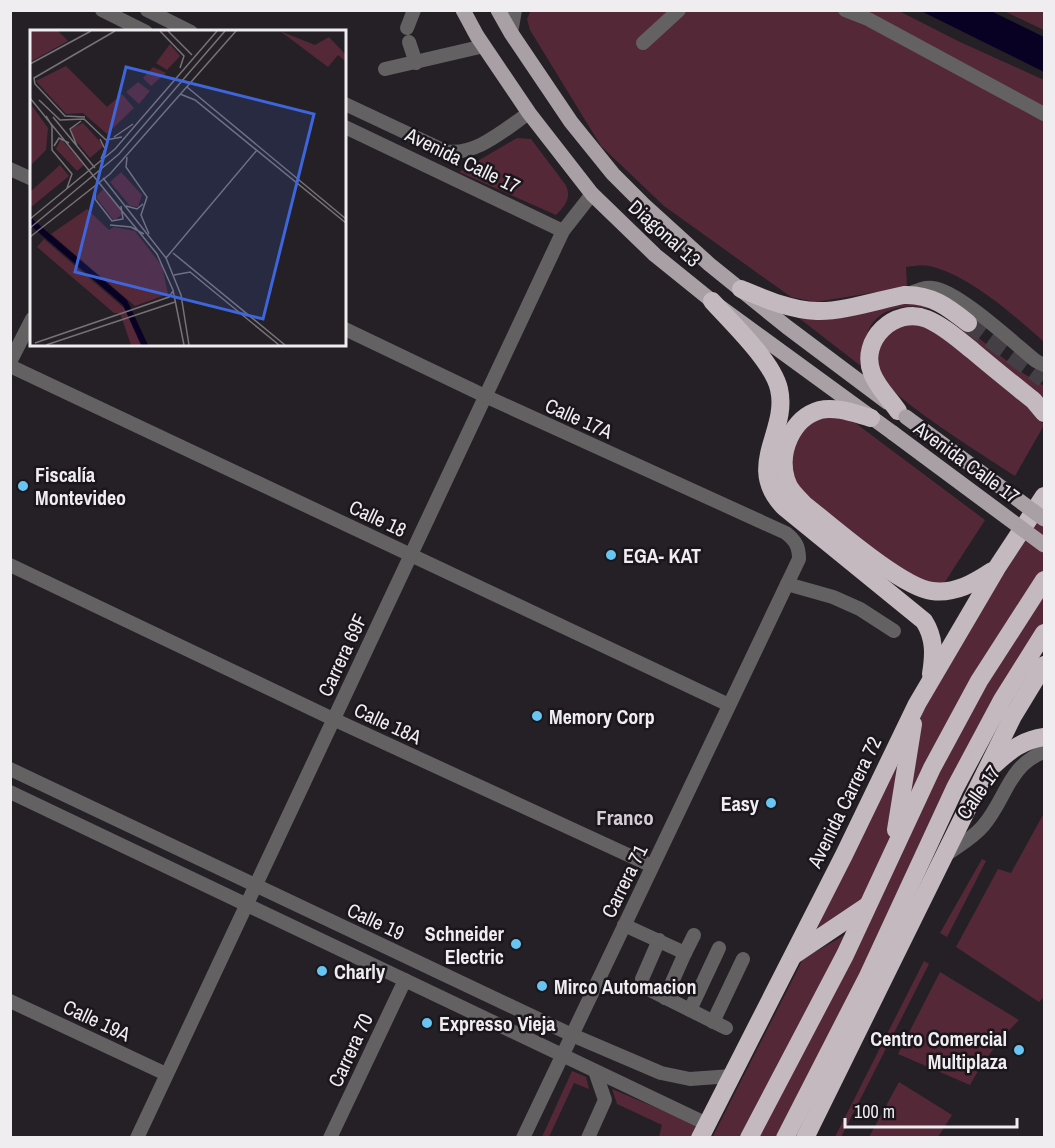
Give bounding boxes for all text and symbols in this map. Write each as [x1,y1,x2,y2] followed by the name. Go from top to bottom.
[30,30,346,346] inset map
[400,120,525,199] street label: Avenida Calle 17
[623,193,707,273] street label: Diagonal 13
[541,391,617,445] street label: Calle 17A
[908,414,1025,510] street label: Avenida Calle 17
[35,461,126,511] place label: Fiscalía Montevideo
[16,479,30,493] marker: Fiscalía Montevideo
[345,493,411,543] street label: Calle 18
[623,542,701,569] place label: EGA- KAT
[604,548,618,562] marker: EGA- KAT
[311,609,373,701] street label: Carrera 69F
[350,696,426,750] street label: Calle 18A
[549,703,655,730] place label: Memory Corp
[530,709,544,723] marker: Memory Corp
[800,732,887,873] street label: Avenida Carrera 72
[950,760,1006,824] street label: Calle 17
[721,790,760,817] place label: Easy
[764,796,778,810] marker: Easy
[596,803,654,832] district label: Franco
[595,840,653,922] street label: Carrera 71
[343,896,409,946] street label: Calle 19
[425,920,505,970] place label: Schneider Electric
[509,937,523,951] marker: Schneider Electric
[334,958,386,985] place label: Charly
[315,964,329,978] marker: Charly
[554,973,696,1000] place label: Mirco Automacion
[535,979,549,993] marker: Mirco Automacion
[59,993,135,1047] street label: Calle 19A
[321,1009,379,1091] street label: Carrera 70
[439,1010,555,1037] place label: Expresso Vieja
[420,1016,434,1030] marker: Expresso Vieja
[870,1025,1007,1075] place label: Centro Comercial Multiplaza
[1012,1043,1026,1057] marker: Centro Comercial Multiplaza
[845,1091,1018,1129] scale bar
[854,1099,895,1124] text: 100 m

